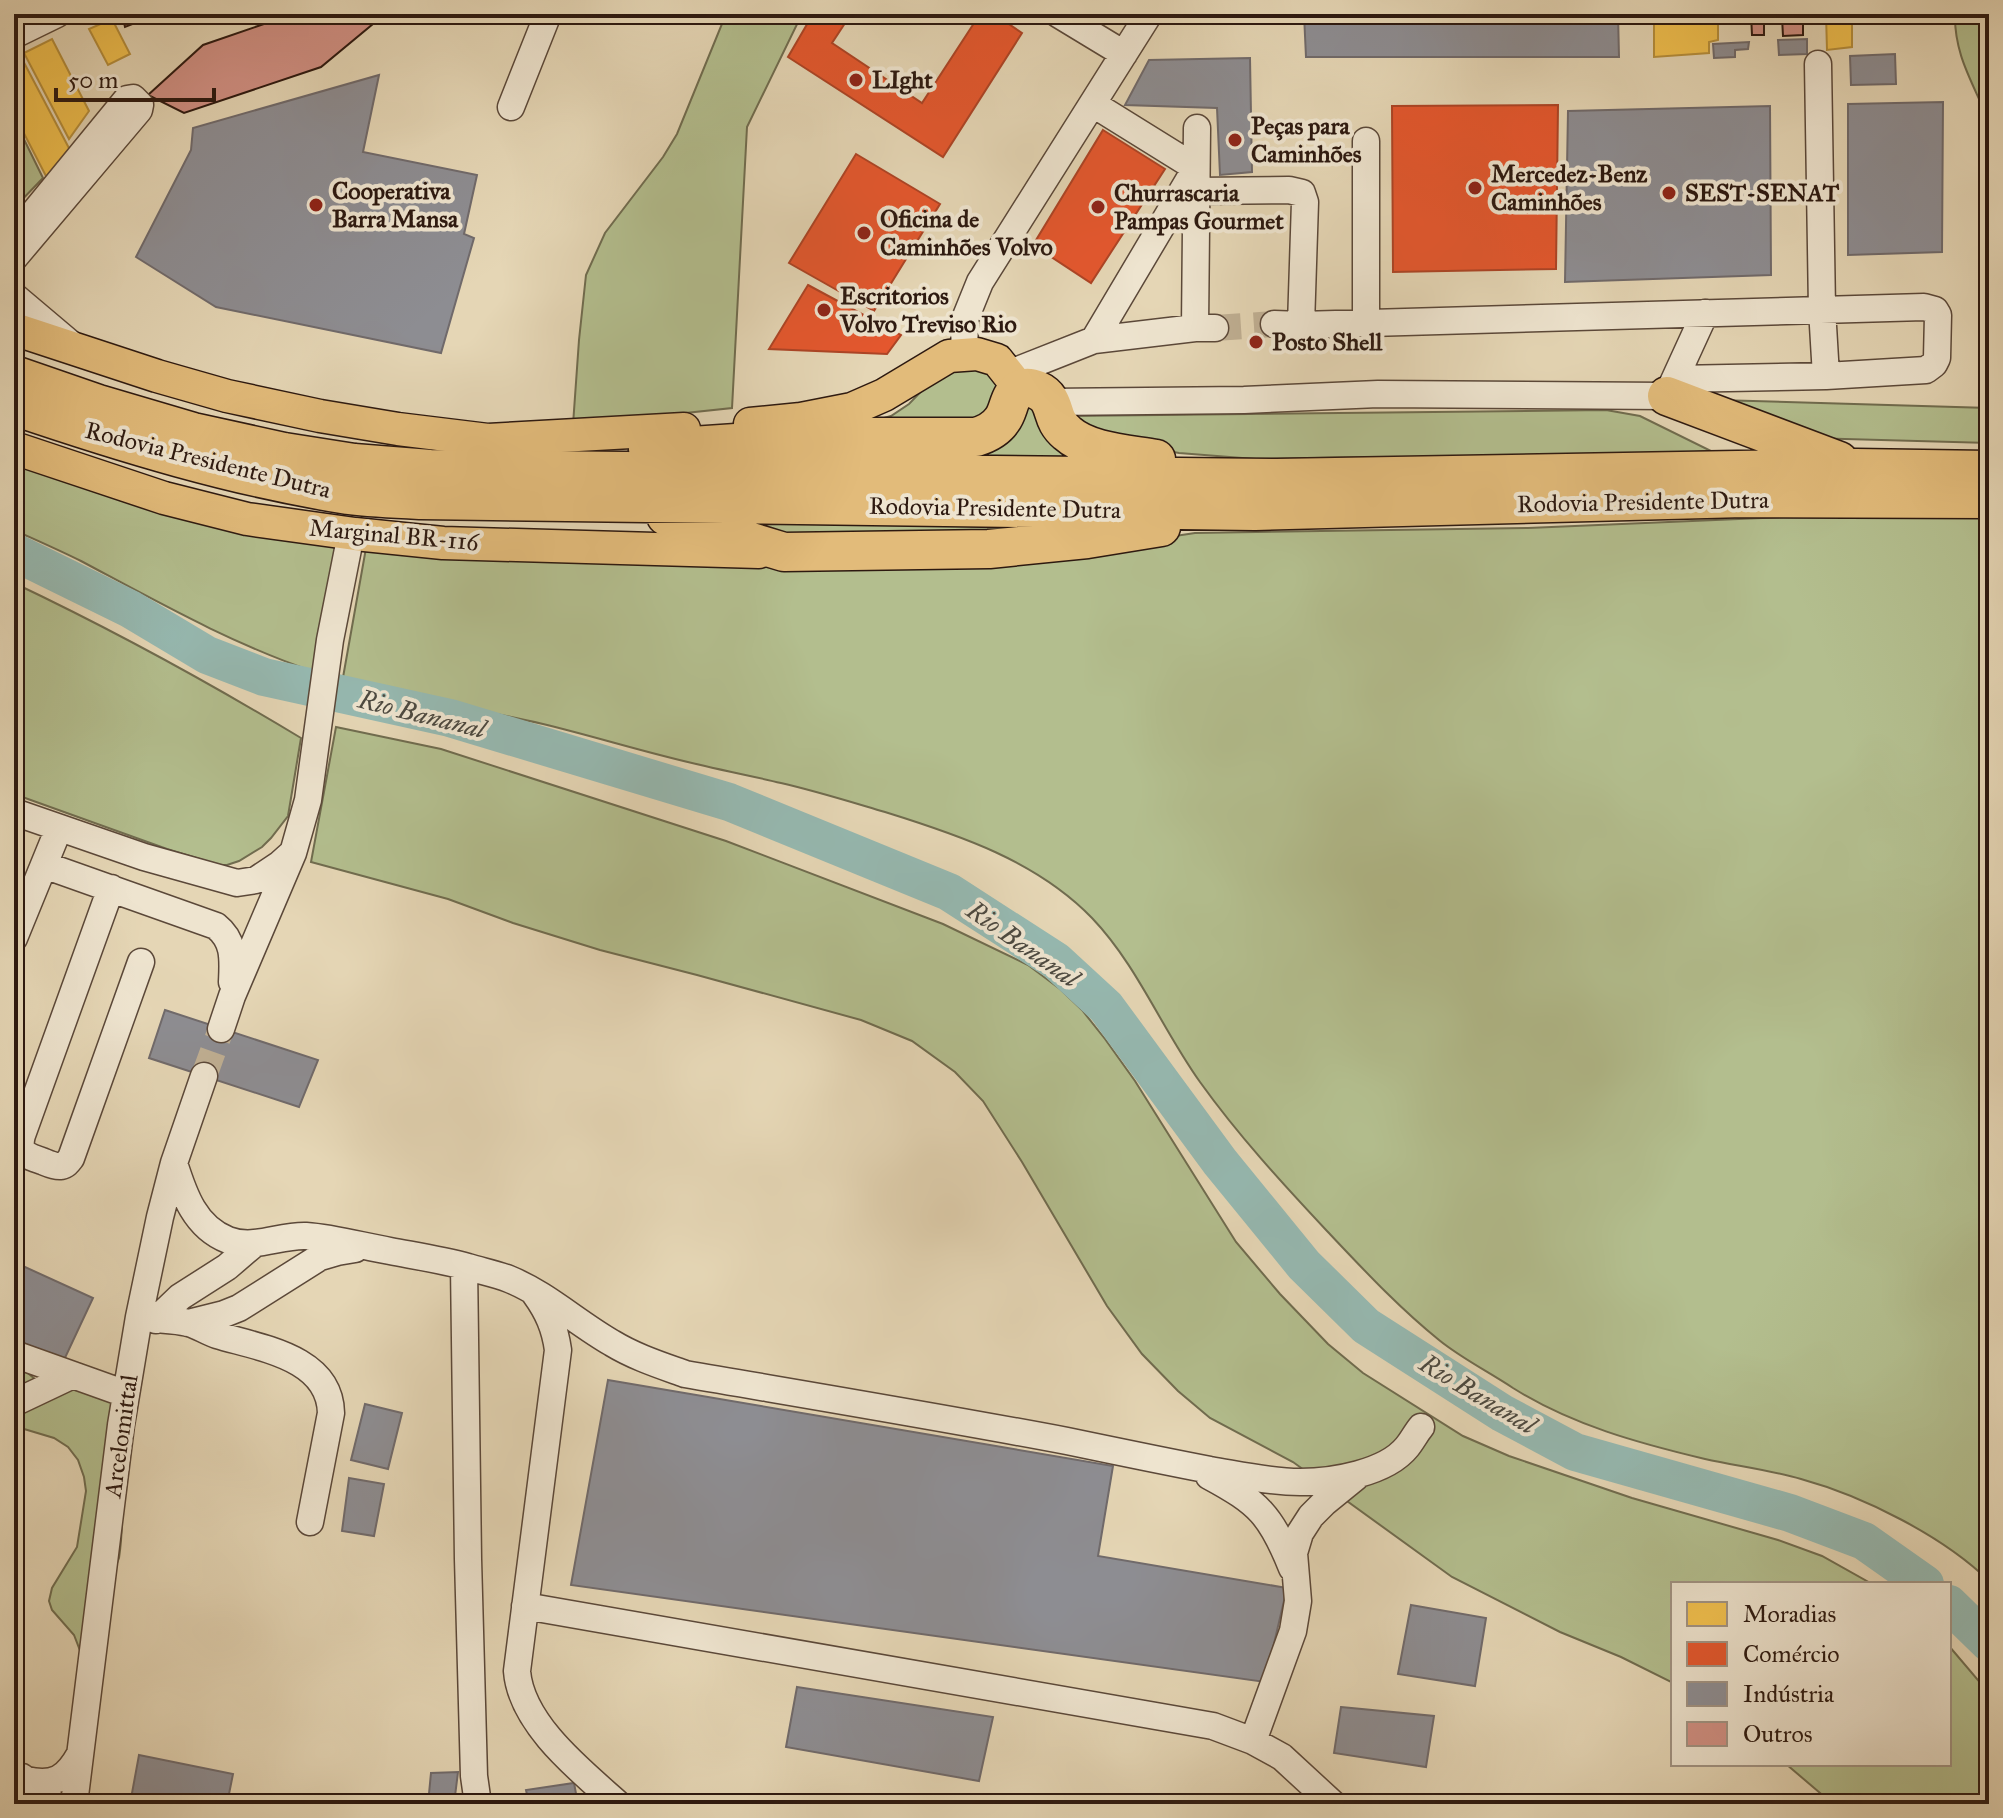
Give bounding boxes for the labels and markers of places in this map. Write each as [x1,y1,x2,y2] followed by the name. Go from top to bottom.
[872,65,933,95] place label: LIght
[847,71,865,89] marker: LIght
[1251,111,1362,169] place label: Peças para Caminhões
[1226,131,1244,149] marker: Peças para Caminhões
[1491,159,1648,217] place label: Mercedez-Benz Caminhões
[332,176,459,234] place label: Cooperativa Barra Mansa
[1114,178,1284,236] place label: Churrascaria Pampas Gourmet
[1685,178,1840,208] place label: SEST-SENAT
[1466,179,1484,197] marker: Mercedez-Benz Caminhões
[1660,184,1678,202] marker: SEST-SENAT
[307,196,325,214] marker: Cooperativa Barra Mansa
[1089,198,1107,216] marker: Churrascaria Pampas Gourmet
[880,204,1053,262] place label: Oficina de Caminhões Volvo
[855,224,873,242] marker: Oficina de Caminhões Volvo
[839,281,1017,339] place label: Escritorios Volvo Treviso Rio
[815,301,833,319] marker: Escritorios Volvo Treviso Rio
[1272,327,1383,357] place label: Posto Shell
[1247,333,1265,351] marker: Posto Shell

